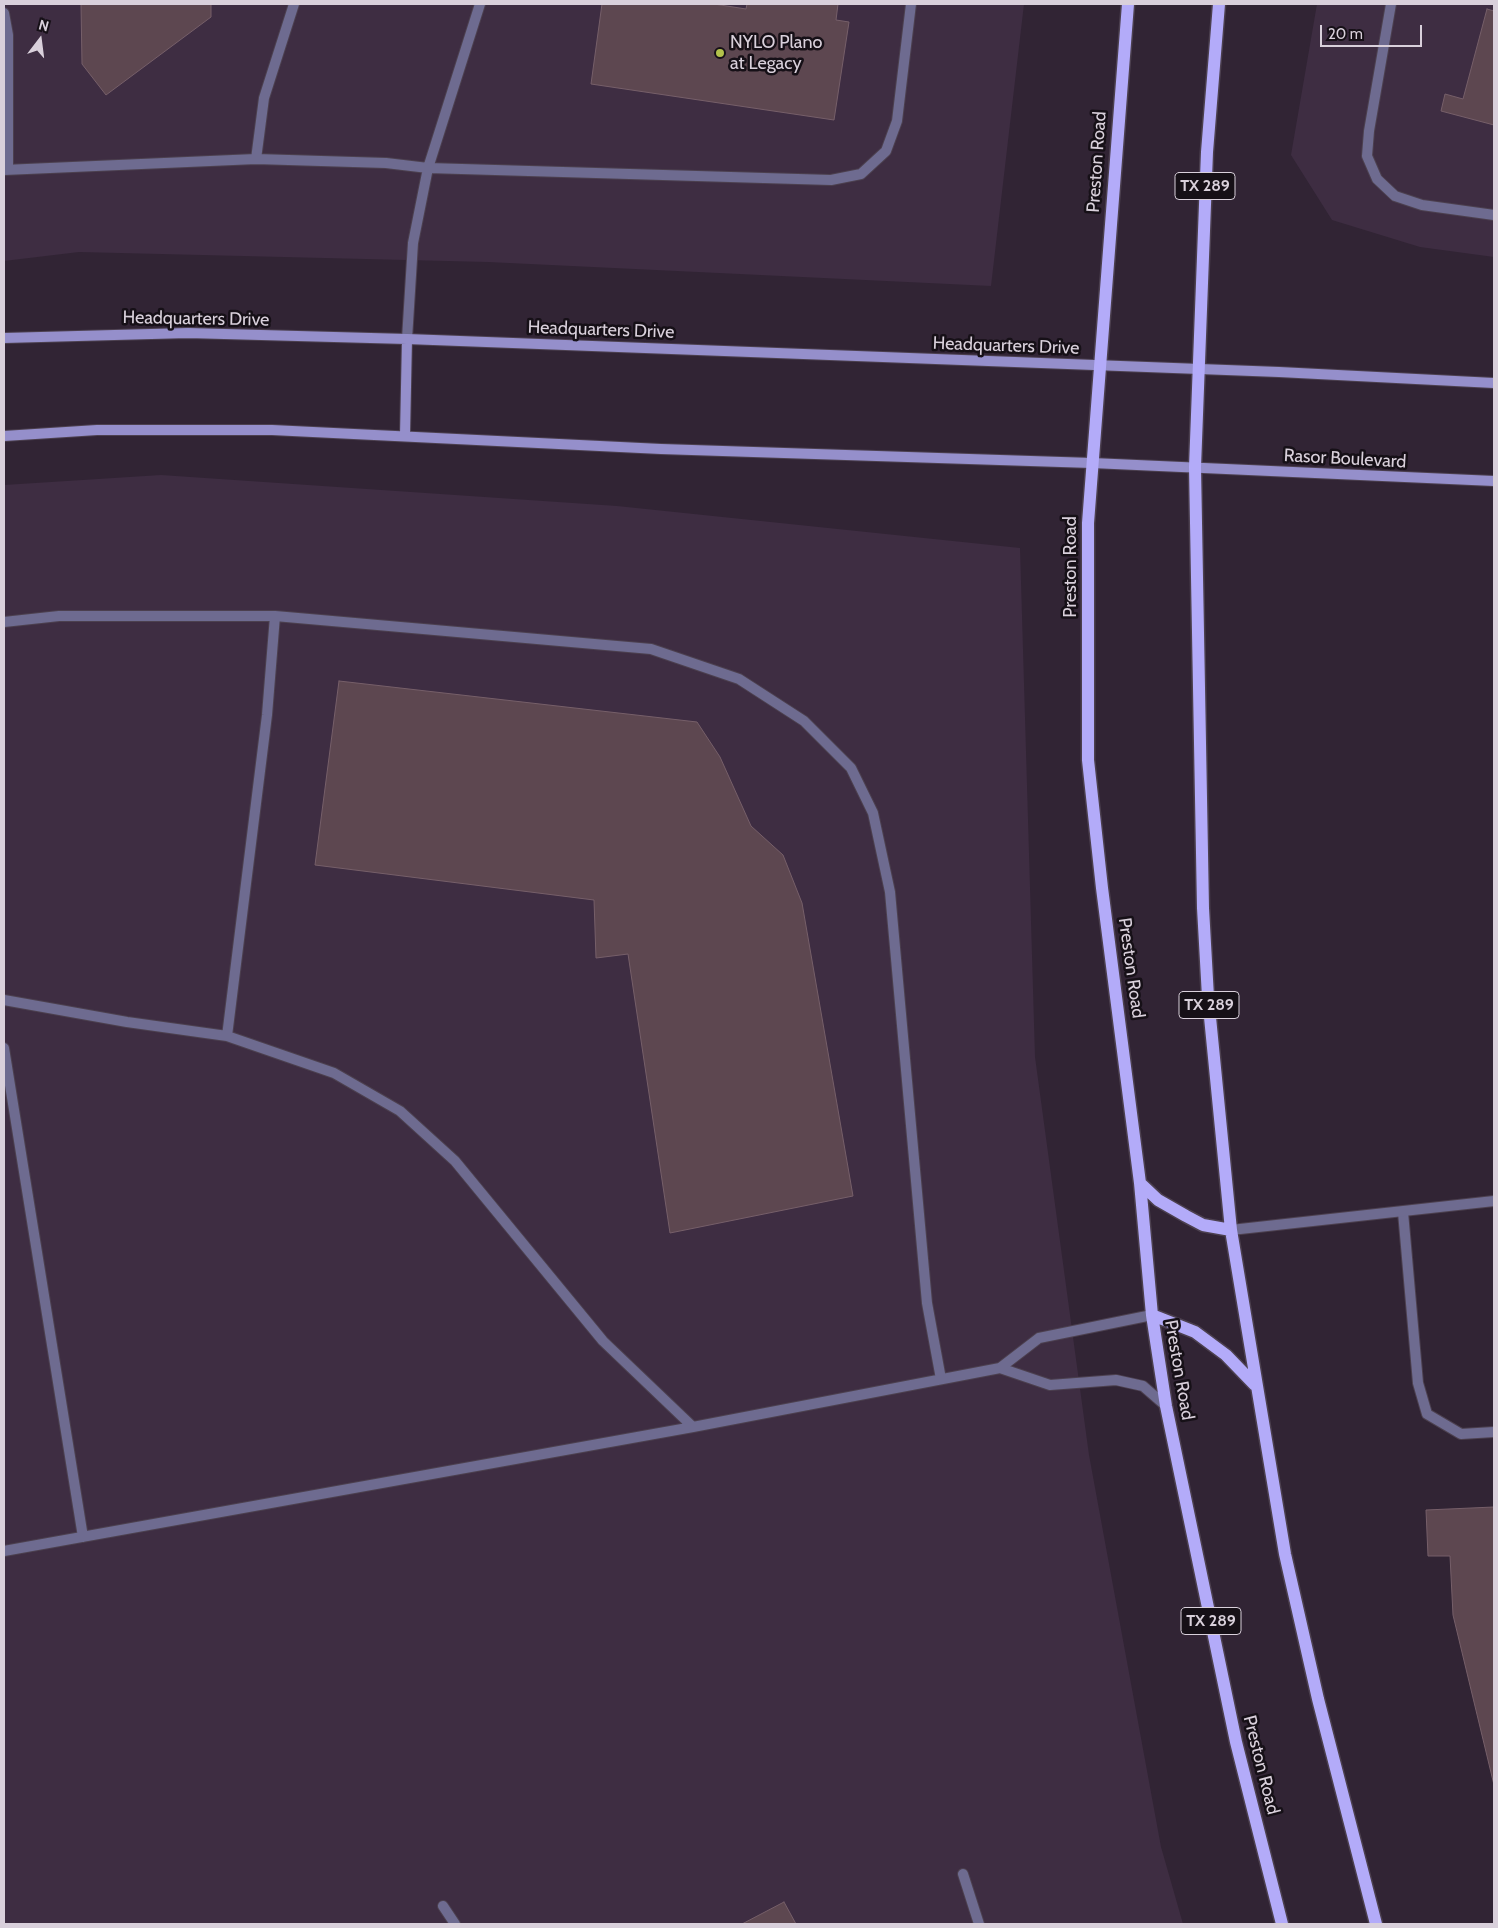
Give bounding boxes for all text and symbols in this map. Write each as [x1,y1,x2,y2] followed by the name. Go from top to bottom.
[15,15,65,65] north arrow
[1323,15,1426,47] scale bar
[37,16,51,35] text: N
[1328,25,1363,43] text: 20 m
[730,32,822,74] place label: NYLO Plano at Legacy
[714,47,726,59] marker: NYLO Plano at Legacy
[1083,111,1111,213] street label: Preston Road
[1175,172,1235,200] road number: TX 289
[122,307,270,331] street label: Headquarters Drive
[527,317,675,343] street label: Headquarters Drive
[932,333,1080,359] street label: Headquarters Drive
[1283,445,1407,473] street label: Rasor Boulevard
[1060,516,1082,618] street label: Preston Road
[1113,916,1149,1020] street label: Preston Road
[1179,992,1239,1018] road number: TX 289
[1160,1318,1198,1422] street label: Preston Road
[1181,1608,1241,1634] road number: TX 289
[1238,1713,1284,1817] street label: Preston Road

